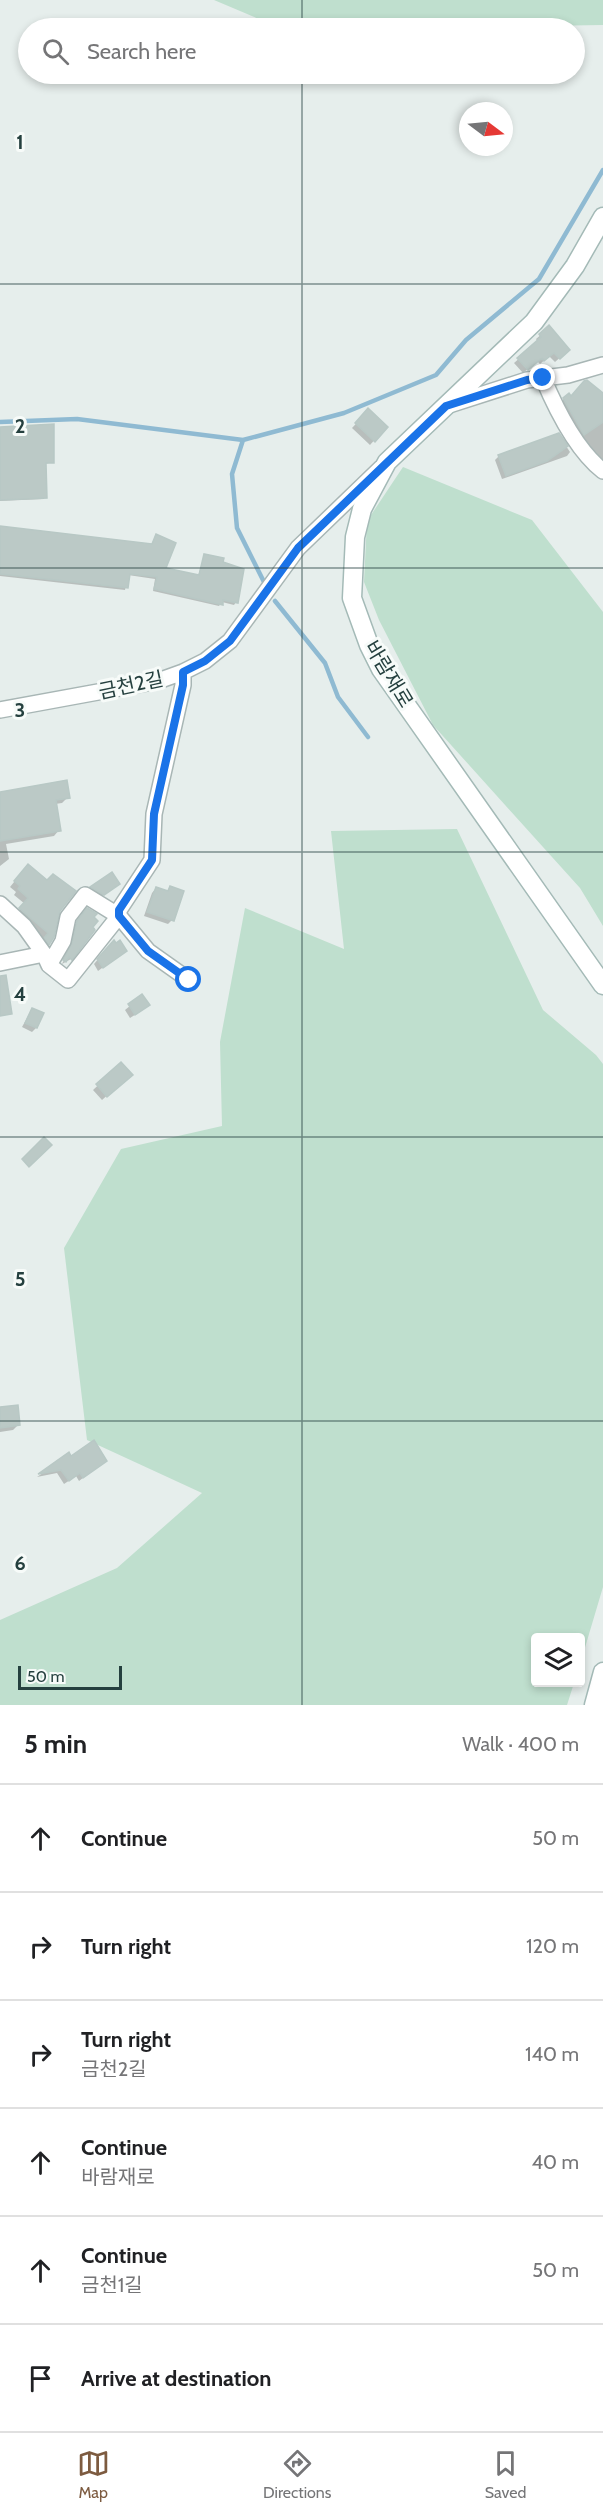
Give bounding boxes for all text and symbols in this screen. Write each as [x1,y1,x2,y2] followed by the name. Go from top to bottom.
[18,18,585,84] search box
[39,35,72,68] icon: search
[87,38,196,65] text: Search here
[459,102,513,156] north arrow
[16,130,24,154] text: 1
[529,364,555,390] route end
[15,414,25,438] text: 2
[360,636,418,712] street label: 바람재로
[96,666,166,704] street label: 금천2길
[15,698,25,722] text: 3
[175,966,201,992] route start
[14,982,26,1006] text: 4
[15,1267,25,1291] text: 5
[14,1551,26,1575] text: 6
[531,1633,585,1687] map controls
[531,1633,585,1687] button: layers
[18,1663,122,1690] scale bar
[27,1667,64,1686] text: 50 m
[24,1728,87,1760] text: 5 min
[462,1732,579,1756] text: Walk · 400 m
[24,1822,57,1855] icon: ahead
[81,1825,167,1852] text: Continue
[532,1826,579,1850] text: 50 m
[24,1930,57,1963] icon: right
[81,1933,171,1960] text: Turn right
[526,1934,579,1958] text: 120 m
[81,2026,171,2053] text: Turn right
[24,2038,57,2071] icon: right
[525,2042,579,2066] text: 140 m
[81,2057,147,2081] text: 금천2길
[81,2134,167,2161] text: Continue
[24,2146,57,2179] icon: ahead
[531,2150,579,2174] text: 40 m
[81,2165,155,2189] text: 바람재로
[81,2242,167,2269] text: Continue
[24,2254,57,2287] icon: ahead
[532,2258,579,2282] text: 50 m
[81,2273,143,2297] text: 금천1길
[24,2362,57,2395] icon: arrive
[81,2365,271,2392] text: Arrive at destination
[77,2447,110,2502] tab: Map
[263,2447,331,2502] tab: Directions
[485,2447,526,2502] tab: Saved

